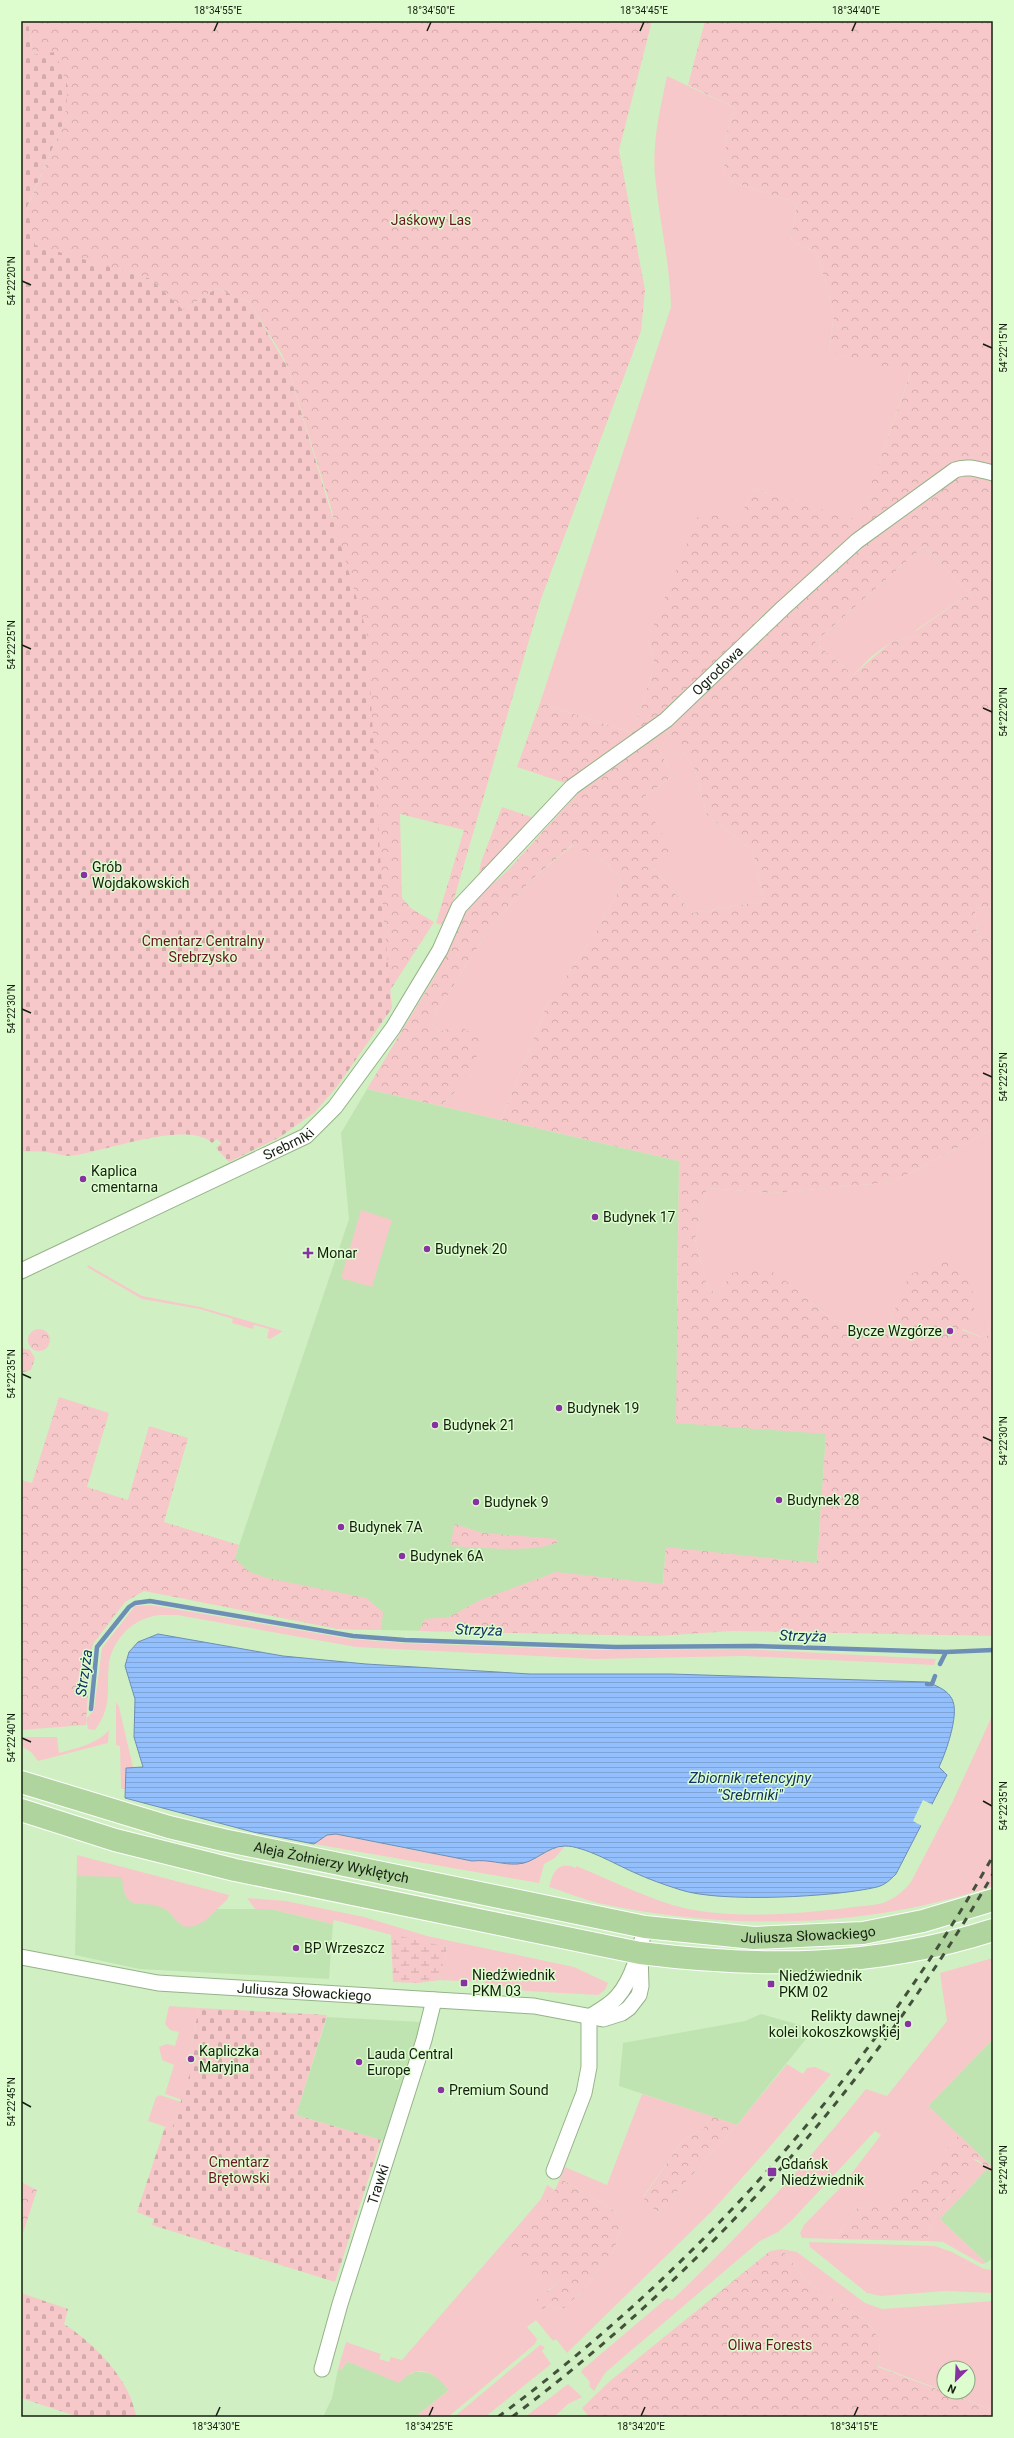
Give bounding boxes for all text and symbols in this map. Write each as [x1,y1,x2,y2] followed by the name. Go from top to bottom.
[194,5,242,16] text: 18°34'55"E
[407,5,455,16] text: 18°34'50"E
[620,5,668,16] text: 18°34'45"E
[832,5,880,16] text: 18°34'40"E
[391,212,471,228] park label: Jaśkowy Las
[6,256,17,306] text: 54°22'20"N
[998,323,1009,373] text: 54°22'15"N
[6,620,17,670] text: 54°22'25"N
[689,643,746,699] street label: Ogrodowa
[998,687,1009,737] text: 54°22'20"N
[92,859,189,891] place label: Grób Wojdakowskich
[79,870,89,880] marker: Grób Wojdakowskich
[142,933,265,965] park label: Cmentarz Centralny Srebrzysko
[6,984,17,1034] text: 54°22'30"N
[998,1052,1009,1102] text: 54°22'25"N
[260,1125,317,1163] street label: Srebrniki
[91,1163,158,1195] place label: Kaplica cmentarna
[78,1174,88,1184] marker: Kaplica cmentarna
[603,1209,676,1225] place label: Budynek 17
[590,1212,600,1222] marker: Budynek 17
[435,1241,508,1257] place label: Budynek 20
[422,1244,432,1254] marker: Budynek 20
[317,1245,358,1261] place label: Monar
[302,1247,314,1259] marker: Monar
[848,1323,942,1339] place label: Bycze Wzgórze
[945,1326,955,1336] marker: Bycze Wzgórze
[6,1349,17,1399] text: 54°22'35"N
[567,1400,639,1416] place label: Budynek 19
[554,1403,564,1413] marker: Budynek 19
[998,1416,1009,1466] text: 54°22'30"N
[443,1417,515,1433] place label: Budynek 21
[430,1420,440,1430] marker: Budynek 21
[787,1492,860,1508] place label: Budynek 28
[484,1494,549,1510] place label: Budynek 9
[774,1495,784,1505] marker: Budynek 28
[471,1497,481,1507] marker: Budynek 9
[349,1519,423,1535] place label: Budynek 7A
[336,1522,346,1532] marker: Budynek 7A
[410,1548,484,1564] place label: Budynek 6A
[397,1551,407,1561] marker: Budynek 6A
[455,1620,503,1640] water label: Strzyża
[779,1626,827,1646] water label: Strzyża
[72,1648,96,1698] water label: Strzyża
[6,1713,17,1763] text: 54°22'40"N
[688,1769,812,1804] water label: Zbiornik retencyjny "Srebrniki"
[998,1781,1009,1831] text: 54°22'35"N
[252,1839,411,1886] street label: Aleja Żołnierzy Wyklętych
[740,1923,877,1946] street label: Juliusza Słowackiego
[304,1940,385,1956] place label: BP Wrzeszcz
[291,1943,301,1953] marker: BP Wrzeszcz
[472,1967,556,1999] place label: Niedźwiednik PKM 03
[779,1968,863,2000] place label: Niedźwiednik PKM 02
[459,1978,469,1988] marker: Niedźwiednik PKM 03
[766,1979,776,1989] marker: Niedźwiednik PKM 02
[237,1980,372,2004] street label: Juliusza Słowackiego
[769,2008,900,2040] place label: Relikty dawnej kolei kokoszkowskiej
[903,2019,913,2029] marker: Relikty dawnej kolei kokoszkowskiej
[199,2043,259,2075] place label: Kapliczka Maryjna
[367,2046,453,2078] place label: Lauda Central Europe
[186,2054,196,2064] marker: Kapliczka Maryjna
[354,2057,364,2067] marker: Lauda Central Europe
[6,2077,17,2127] text: 54°22'45"N
[449,2082,549,2098] place label: Premium Sound
[436,2085,446,2095] marker: Premium Sound
[998,2145,1009,2195] text: 54°22'40"N
[208,2154,270,2186] park label: Cmentarz Brętowski
[781,2156,865,2188] place label: Gdańsk Niedźwiednik
[364,2162,392,2206] street label: Trawki
[766,2166,778,2178] marker: Gdańsk Niedźwiednik
[728,2337,812,2353] park label: Oliwa Forests
[936,2360,976,2400] north arrow
[946,2381,958,2396] text: N
[192,2421,240,2432] text: 18°34'30"E
[405,2421,453,2432] text: 18°34'25"E
[617,2421,665,2432] text: 18°34'20"E
[830,2421,878,2432] text: 18°34'15"E

